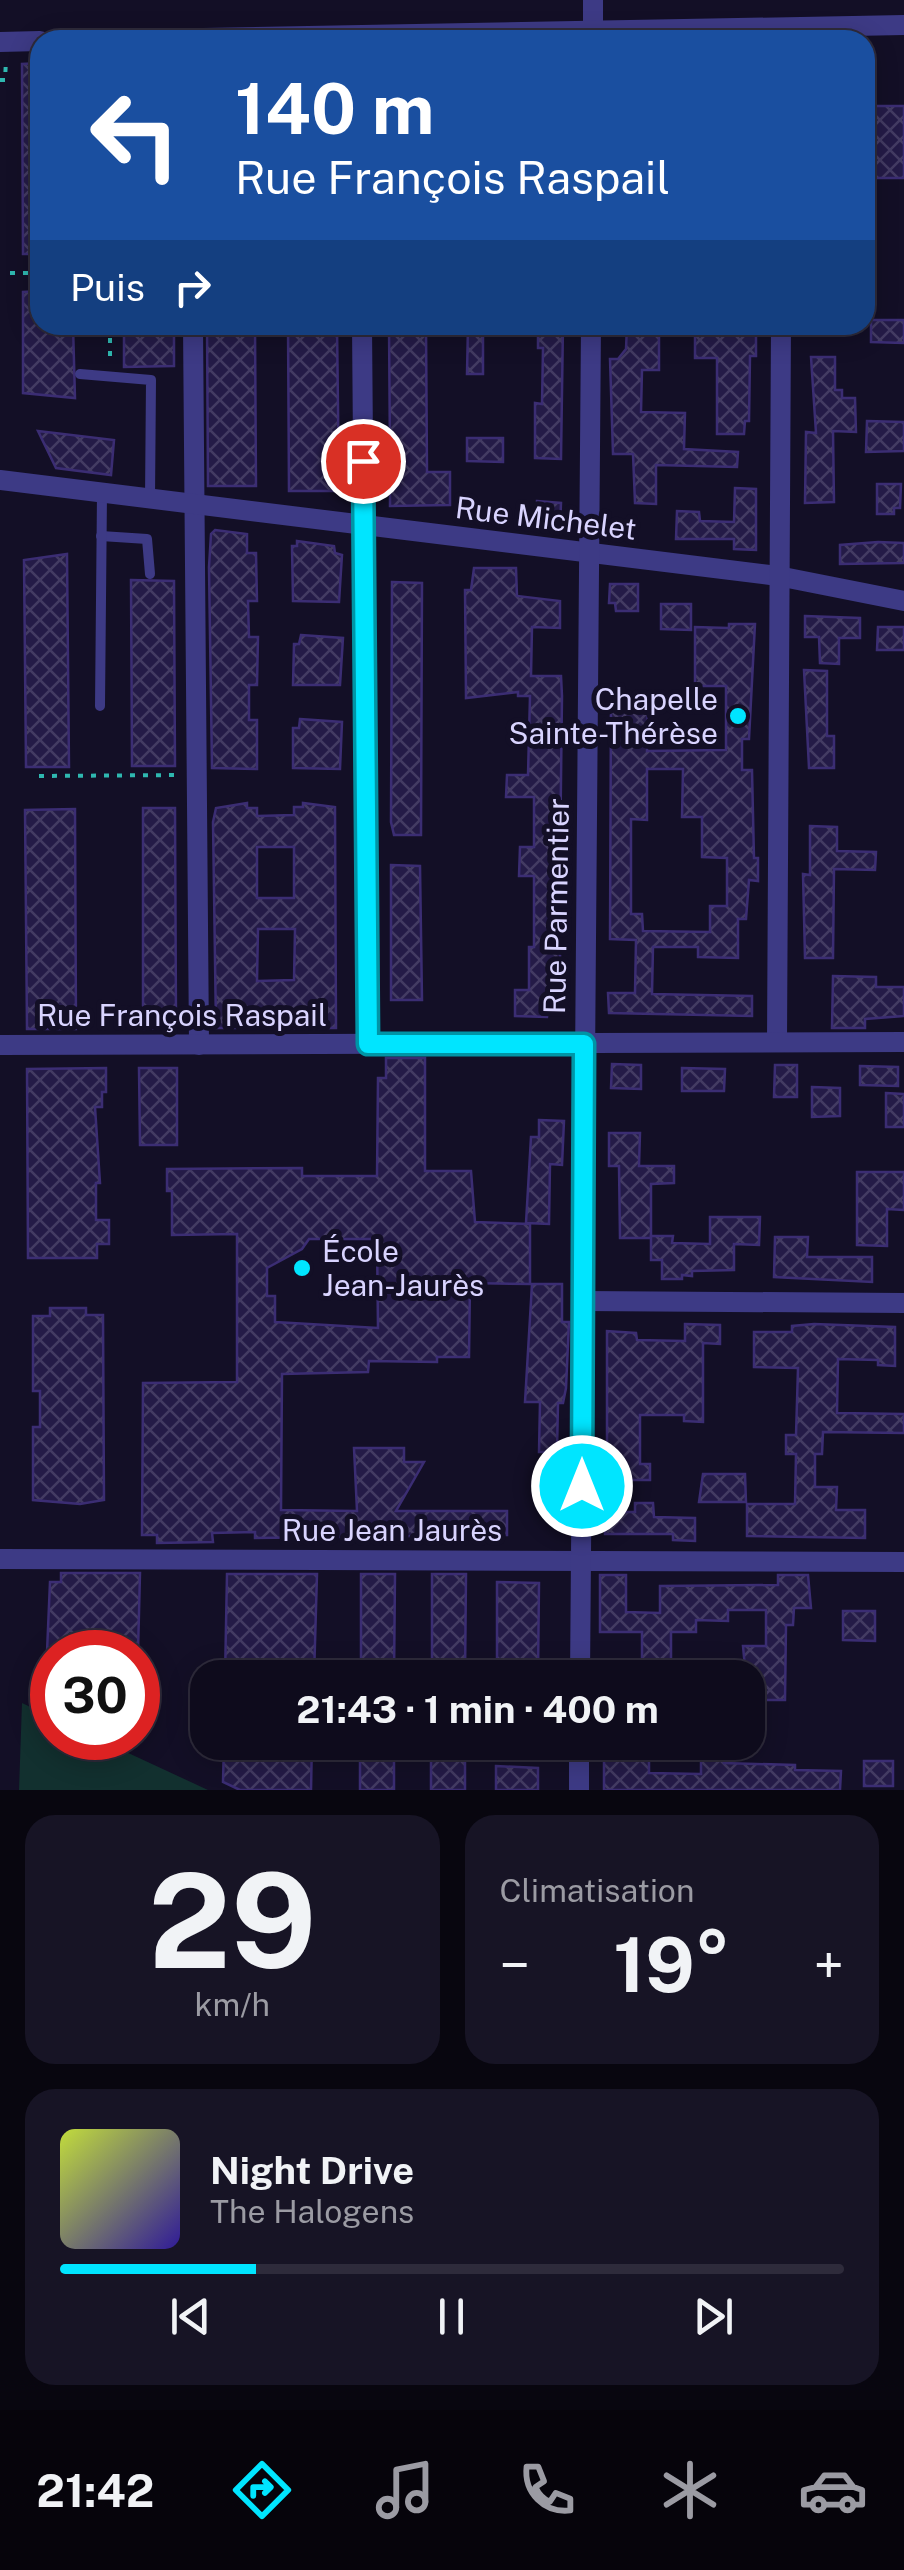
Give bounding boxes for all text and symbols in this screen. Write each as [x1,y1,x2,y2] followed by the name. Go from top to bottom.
[235,67,434,150] text: 140 m
[70,70,200,200] icon: left
[235,151,670,204] text: Rue François Raspail
[165,260,220,315] icon: right
[70,265,145,310] text: Puis
[321,419,406,504] pin
[336,434,391,489] icon: arrive
[453,489,639,547] street label: Rue Michelet
[509,681,718,751] place label: Chapelle Sainte-Thérèse
[727,705,749,727] marker: Chapelle Sainte-Thérèse
[536,798,576,1014] street label: Rue Parmentier
[37,997,327,1033] street label: Rue François Raspail
[322,1233,484,1303] place label: École Jean-Jaurès
[291,1257,313,1279] marker: École Jean-Jaurès
[530,1434,634,1538] position arrow
[282,1512,502,1548] street label: Rue Jean Jaurès
[30,1630,160,1760] speed limit sign: 30
[296,1687,659,1732] text: 21:43 · 1 min · 400 m
[148,1845,316,1997] text: 29
[500,1872,694,1909] text: Climatisation
[613,1921,730,2009] text: 19°
[500,1933,530,1997] text: −
[813,1933,844,1997] text: +
[195,1986,270,2023] text: km/h
[210,2148,414,2193] text: Night Drive
[210,2193,414,2230] text: The Halogens
[163,2289,218,2344] icon: previous
[424,2289,479,2344] icon: pause
[686,2289,741,2344] icon: next
[227,2455,297,2525] icon: directions
[370,2455,440,2525] icon: music
[512,2455,582,2525] icon: phone
[655,2455,725,2525] icon: climate
[798,2455,868,2525] icon: car
[36,2464,154,2517] text: 21:42

